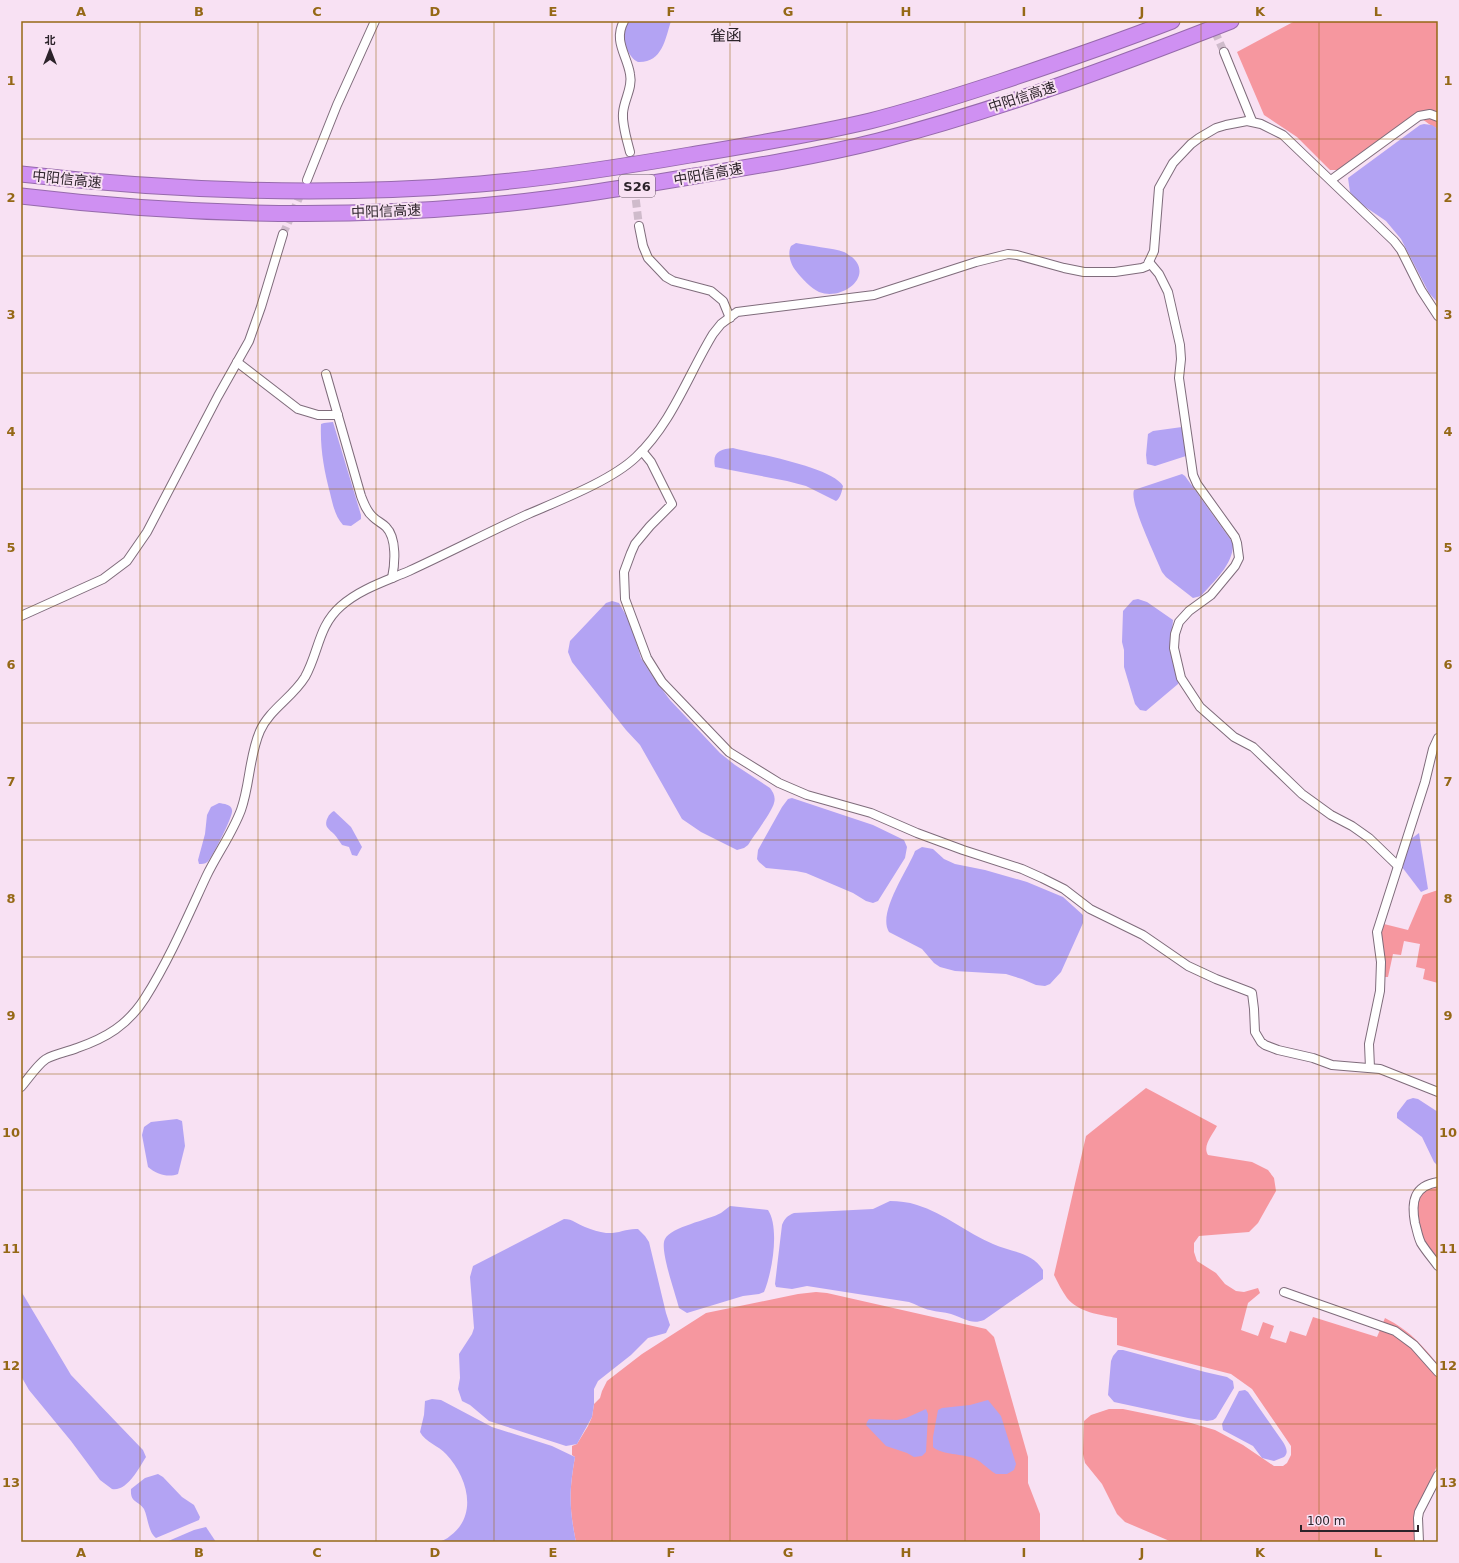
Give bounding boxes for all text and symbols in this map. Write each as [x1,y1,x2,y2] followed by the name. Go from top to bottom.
[76,4,86,19] text: A
[194,4,204,19] text: B
[312,4,322,19] text: C
[430,4,441,19] text: D
[549,4,557,19] text: E
[667,4,675,19] text: F
[783,4,793,19] text: G
[901,4,911,19] text: H
[1022,4,1026,19] text: I
[1139,4,1144,19] text: J
[1255,4,1266,19] text: K
[1374,4,1382,19] text: L
[710,26,742,45] district label: 雀函
[30,30,70,70] north arrow
[45,34,56,47] text: 北
[6,73,16,88] text: 1
[1443,73,1453,88] text: 1
[986,79,1058,115] street label: 中阳信高速
[672,160,744,188] street label: 中阳信高速
[31,167,103,191] street label: 中阳信高速
[619,175,655,197] road number: S26
[6,190,16,205] text: 2
[1443,190,1453,205] text: 2
[351,202,421,220] street label: 中阳信高速
[6,307,16,322] text: 3
[1443,307,1453,322] text: 3
[6,424,16,439] text: 4
[1443,424,1453,439] text: 4
[6,540,16,555] text: 5
[1443,540,1453,555] text: 5
[6,657,16,672] text: 6
[1443,657,1453,672] text: 6
[6,774,16,789] text: 7
[1443,774,1453,789] text: 7
[6,891,16,906] text: 8
[1443,891,1453,906] text: 8
[6,1008,16,1023] text: 9
[1443,1008,1453,1023] text: 9
[2,1125,20,1140] text: 10
[1439,1125,1457,1140] text: 10
[2,1241,20,1256] text: 11
[1439,1241,1457,1256] text: 11
[2,1358,20,1373] text: 12
[1439,1358,1457,1373] text: 12
[2,1475,20,1490] text: 13
[1439,1475,1457,1490] text: 13
[1301,1507,1418,1533] scale bar
[1307,1514,1345,1528] text: 100 m
[76,1545,86,1560] text: A
[194,1545,204,1560] text: B
[312,1545,322,1560] text: C
[430,1545,441,1560] text: D
[549,1545,557,1560] text: E
[667,1545,675,1560] text: F
[783,1545,793,1560] text: G
[901,1545,911,1560] text: H
[1022,1545,1026,1560] text: I
[1139,1545,1144,1560] text: J
[1255,1545,1266,1560] text: K
[1374,1545,1382,1560] text: L

